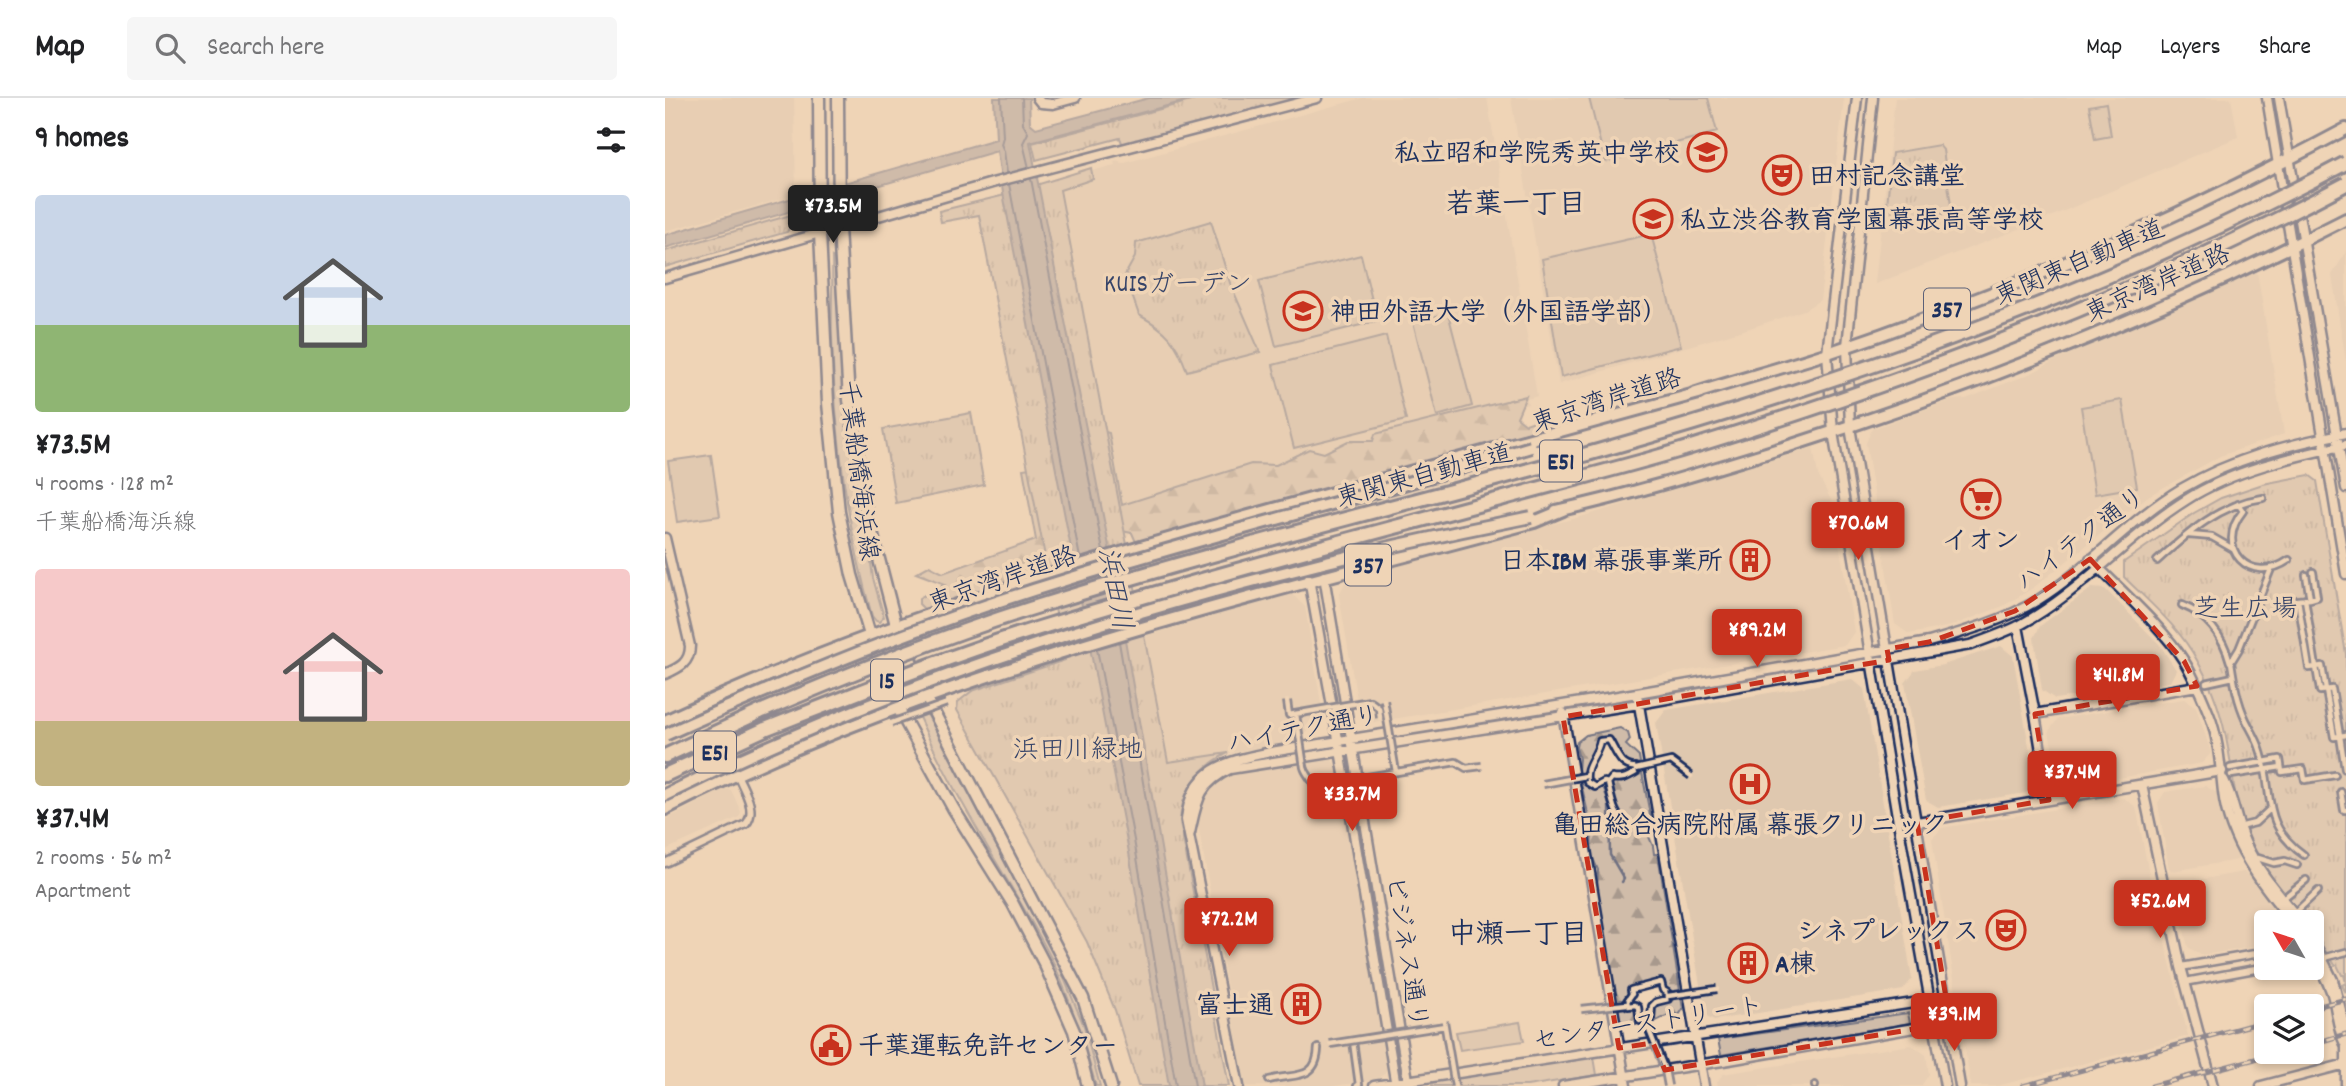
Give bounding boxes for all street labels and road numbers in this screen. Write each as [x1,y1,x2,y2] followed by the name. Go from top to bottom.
[1989,212,2171,317] street label: 東関東自動車道
[2080,237,2237,334] street label: 東京湾岸道路
[1924,288,1970,330] road number: 357
[1527,361,1687,444] street label: 東京湾岸道路
[827,378,886,563] street label: 千葉船橋海浜線
[1332,436,1518,519] street label: 東関東自動車道
[1540,440,1582,482] road number: E51
[2009,479,2155,602] street label: ハイテク通り
[923,538,1083,624] street label: 東京湾岸道路
[1345,544,1391,586] road number: 357
[871,660,903,700] road number: 15
[1224,698,1383,764] street label: ハイテク通り
[694,732,736,772] road number: E51
[1374,873,1435,1032] street label: ビジネス通り
[1530,989,1767,1062] street label: センターストリート

